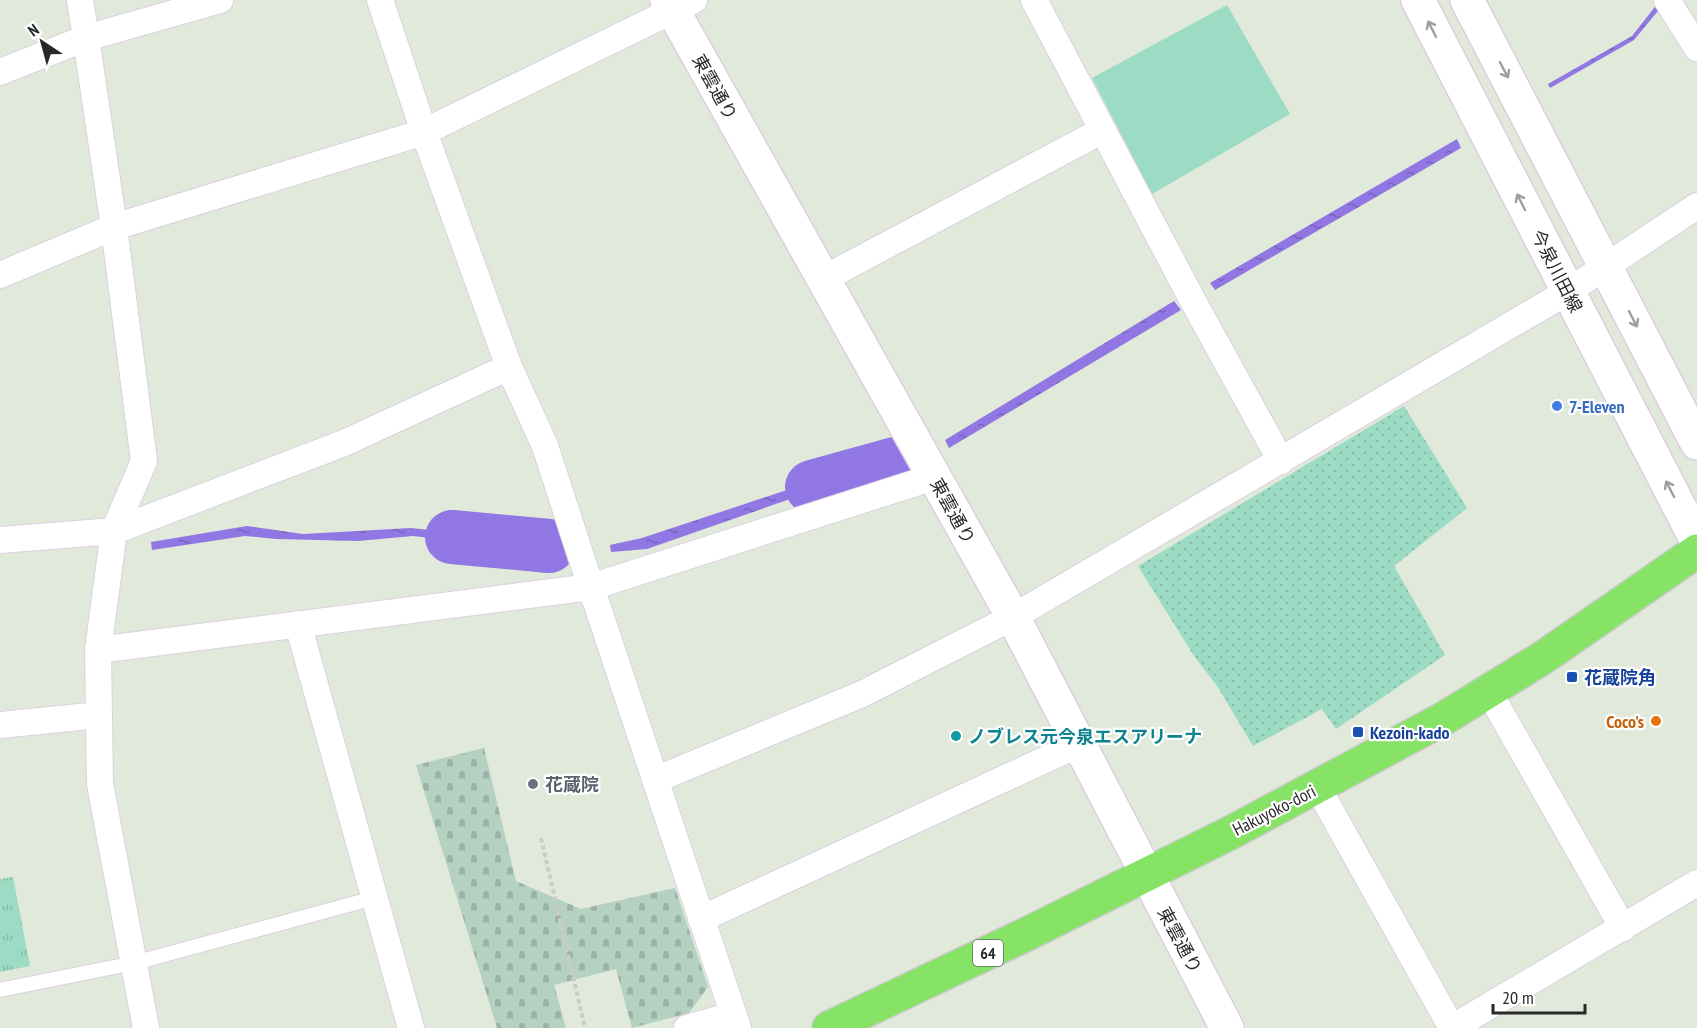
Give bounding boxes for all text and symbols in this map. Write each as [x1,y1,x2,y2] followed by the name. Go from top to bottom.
[12,12,72,72] north arrow
[24,19,43,40] text: N
[1426,20,1438,38] one-way arrow
[687,50,743,124] street label: 東雲通り
[1498,61,1510,79] one-way arrow
[1515,194,1526,212] one-way arrow
[1526,226,1588,316] street label: 今泉川田線
[1628,309,1639,327] one-way arrow
[1569,395,1625,418] place label: 7-Eleven
[1550,399,1564,413] marker: 7-Eleven
[925,474,981,548] street label: 東雲通り
[1664,480,1675,498] one-way arrow
[1584,666,1656,689] place label: 花蔵院角
[1565,670,1579,684] marker: 花蔵院角
[1606,710,1644,733] place label: Coco's
[1649,714,1663,728] marker: Coco's
[1370,721,1449,744] place label: Kezoin-kado
[968,725,1202,748] place label: ノブレス元今泉エスアリーナ
[1351,725,1365,739] marker: Kezoin-kado
[949,729,963,743] marker: ノブレス元今泉エスアリーナ
[545,773,599,796] place label: 花蔵院
[526,777,540,791] marker: 花蔵院
[1228,779,1320,841] street label: Hakuyoko-dori
[1153,903,1207,977] street label: 東雲通り
[973,940,1003,966] road number: 64
[1493,977,1584,1015] scale bar
[1502,986,1534,1009] text: 20 m

